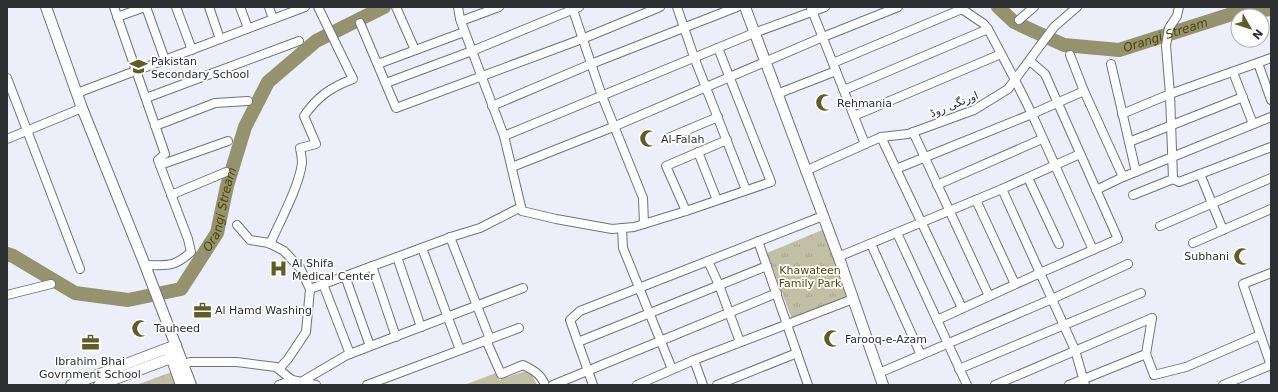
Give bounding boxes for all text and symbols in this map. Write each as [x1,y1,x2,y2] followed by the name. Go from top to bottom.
[1230,8,1270,48] north arrow
[1122,15,1209,55] water label: Orangi Stream
[1249,26,1265,42] text: N
[151,55,249,81] place label: Pakistan Secondary School
[128,57,148,77] school or university icon: Pakistan Secondary School
[928,89,980,120] street label: اورنگی روڈ
[814,93,834,113] mosque icon: Rehmania
[837,97,892,110] place label: Rehmania
[638,129,658,149] mosque icon: Al-Falah
[661,133,704,146] place label: Al-Falah
[200,166,239,254] water label: Orangi Stream
[1232,246,1252,266] mosque icon: Subhani
[1184,250,1229,263] place label: Subhani
[292,257,375,283] place label: Al Shifa Medical Center
[269,259,289,279] hospital icon: Al Shifa Medical Center
[779,264,842,290] park label: Khawateen Family Park
[192,300,212,320] office icon: Al Hamd Washing
[215,304,312,317] place label: Al Hamd Washing
[131,318,151,338] mosque icon: Tauheed
[153,322,200,335] place label: Tauheed
[822,329,842,349] mosque icon: Farooq-e-Azam
[80,333,100,353] office icon: Ibrahim Bhai Govrnment School
[845,333,927,346] place label: Farooq-e-Azam
[39,355,141,381] place label: Ibrahim Bhai Govrnment School

